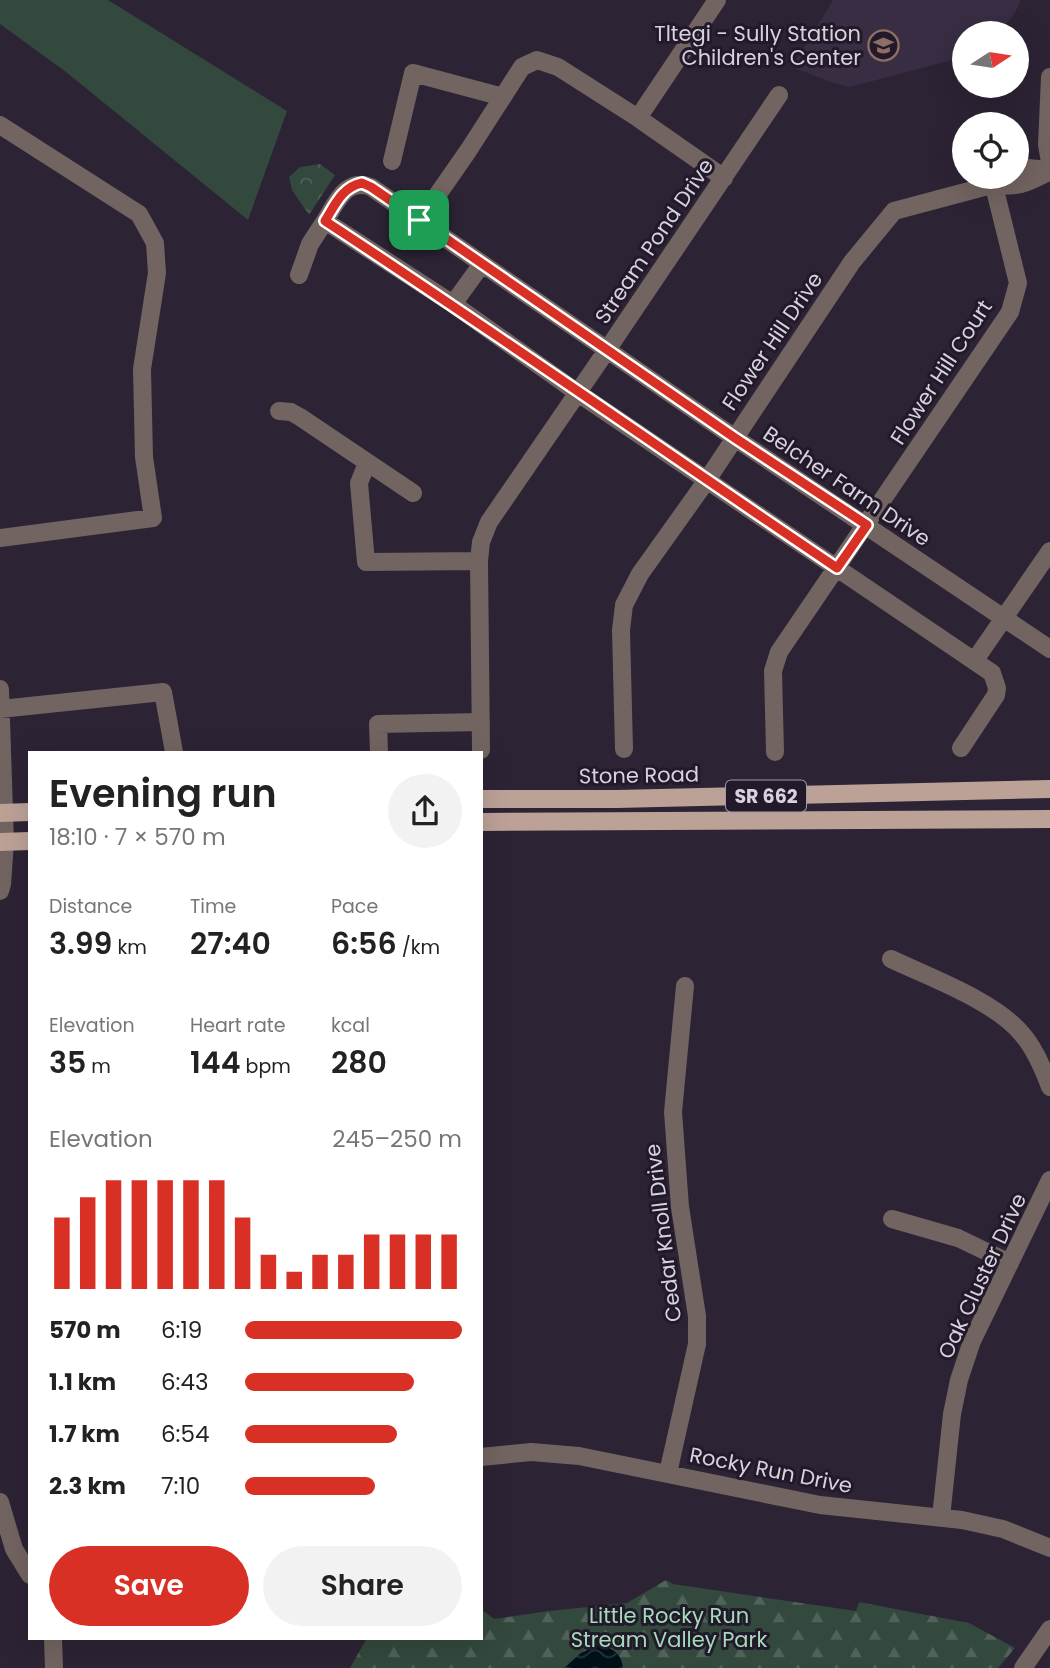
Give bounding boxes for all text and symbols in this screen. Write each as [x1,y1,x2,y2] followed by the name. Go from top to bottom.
[654,19,861,72] place label: Tltegi - Sully Station Children's Center
[952,21,1029,98] north arrow
[952,21,1029,189] map controls
[867,28,901,62] school or university icon: Tltegi - Sully Station Children's Center
[952,112,1029,189] button: locate
[588,153,720,329] street label: Stream Pond Drive
[389,190,449,250] pin
[400,201,438,239] icon: arrive
[715,266,829,416] street label: Flower Hill Drive
[883,294,999,450] street label: Flower Hill Court
[758,419,936,553] street label: Belcher Farm Drive
[579,759,699,791] street label: Stone Road
[49,767,277,820] text: Evening run
[388,774,462,848] button: share
[726,780,806,811] road number: SR 662
[49,821,226,853] text: 18:10 · 7 × 570 m
[49,893,132,920] text: Distance
[190,893,236,920] text: Time
[331,893,378,920] text: Pace
[49,922,112,965] text: 3.99
[190,922,271,965] text: 27:40
[331,922,397,965] text: 6:56
[112,934,147,961] text: km
[397,934,440,961] text: /km
[49,1012,135,1039] text: Elevation
[190,1012,285,1039] text: Heart rate
[331,1012,370,1039] text: kcal
[49,1041,86,1084] text: 35
[190,1041,241,1084] text: 144
[331,1041,387,1084] text: 280
[86,1053,111,1080] text: m
[241,1053,291,1080] text: bpm
[49,1123,153,1155] text: Elevation
[332,1123,462,1155] text: 245–250 m
[638,1142,688,1324] street label: Cedar Knoll Drive
[931,1188,1033,1364] street label: Oak Cluster Drive
[49,1314,120,1346] text: 570 m
[161,1314,202,1346] text: 6:19
[49,1366,116,1398] text: 1.1 km
[161,1366,209,1398] text: 6:43
[49,1418,120,1450] text: 1.7 km
[161,1418,209,1450] text: 6:54
[687,1440,855,1500] street label: Rocky Run Drive
[49,1470,126,1502] text: 2.3 km
[161,1470,200,1502] text: 7:10
[49,1546,249,1626] button: Save
[263,1546,462,1626] button: Share
[571,1601,767,1654] park label: Little Rocky Run Stream Valley Park

